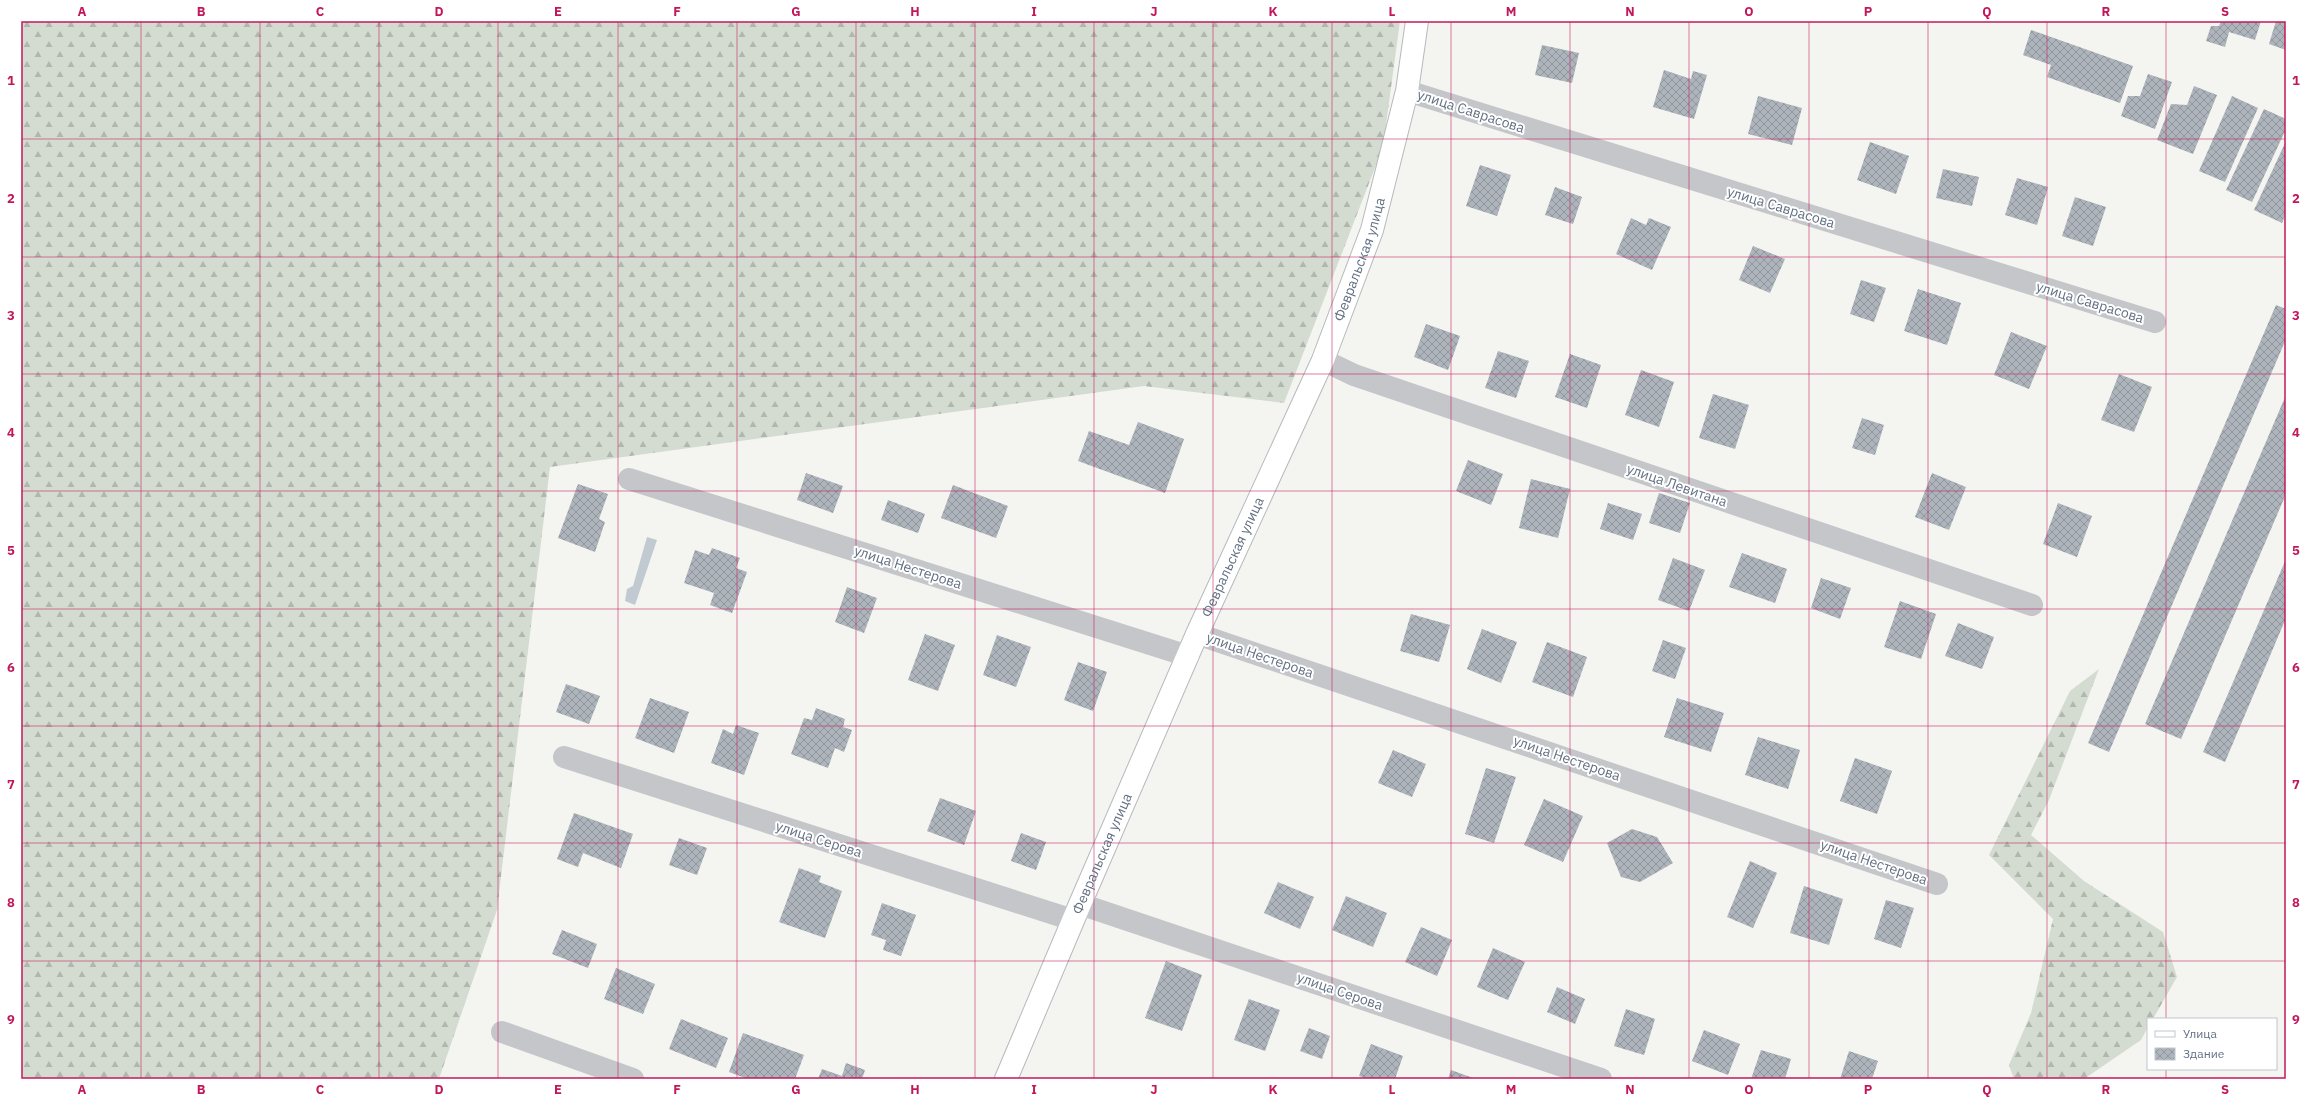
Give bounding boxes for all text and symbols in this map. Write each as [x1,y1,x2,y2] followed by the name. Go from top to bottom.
[78,3,87,20] text: A
[197,3,206,20] text: B
[316,3,325,20] text: C
[434,3,444,20] text: D
[554,3,562,20] text: E
[673,3,681,20] text: F
[791,3,801,20] text: G
[910,3,920,20] text: H
[1031,3,1037,20] text: I
[1150,3,1158,20] text: J
[1268,3,1278,20] text: K
[1389,3,1396,20] text: L
[1506,3,1516,20] text: M
[1625,3,1635,20] text: N
[1744,3,1754,20] text: O
[1864,3,1873,20] text: P
[1982,3,1992,20] text: Q
[2102,3,2111,20] text: R
[2221,3,2229,20] text: S
[7,72,15,89] text: 1
[2292,72,2300,89] text: 1
[1415,85,1527,137] street label: улица Саврасова
[1725,182,1838,232] street label: улица Саврасова
[7,190,15,207] text: 2
[2292,190,2300,207] text: 2
[1329,195,1389,324] street label: Февральская улица
[2034,277,2147,327] street label: улица Саврасова
[7,307,15,324] text: 3
[2292,307,2300,324] text: 3
[7,424,15,441] text: 4
[2292,424,2300,441] text: 4
[1624,459,1730,511] street label: улица Левитана
[1197,494,1268,620] street label: Февральская улица
[852,541,965,593] street label: улица Нестерова
[7,542,15,559] text: 5
[2292,542,2300,559] text: 5
[1204,628,1316,682] street label: улица Нестерова
[7,659,15,676] text: 6
[2292,659,2300,676] text: 6
[1511,731,1623,785] street label: улица Нестерова
[7,776,15,793] text: 7
[2292,776,2300,793] text: 7
[1068,790,1136,917] street label: Февральская улица
[774,817,865,862] street label: улица Серова
[1818,835,1930,889] street label: улица Нестерова
[7,894,15,911] text: 8
[2292,894,2300,911] text: 8
[1295,968,1386,1014] street label: улица Серова
[7,1011,15,1028] text: 9
[2292,1011,2300,1028] text: 9
[2147,1018,2277,1070] legend
[2183,1026,2217,1041] text: Улица
[2183,1046,2225,1061] text: Здание
[78,1081,87,1098] text: A
[197,1081,206,1098] text: B
[316,1081,325,1098] text: C
[434,1081,444,1098] text: D
[554,1081,562,1098] text: E
[673,1081,681,1098] text: F
[791,1081,801,1098] text: G
[910,1081,920,1098] text: H
[1031,1081,1037,1098] text: I
[1150,1081,1158,1098] text: J
[1268,1081,1278,1098] text: K
[1389,1081,1396,1098] text: L
[1506,1081,1516,1098] text: M
[1625,1081,1635,1098] text: N
[1744,1081,1754,1098] text: O
[1864,1081,1873,1098] text: P
[1982,1081,1992,1098] text: Q
[2102,1081,2111,1098] text: R
[2221,1081,2229,1098] text: S

